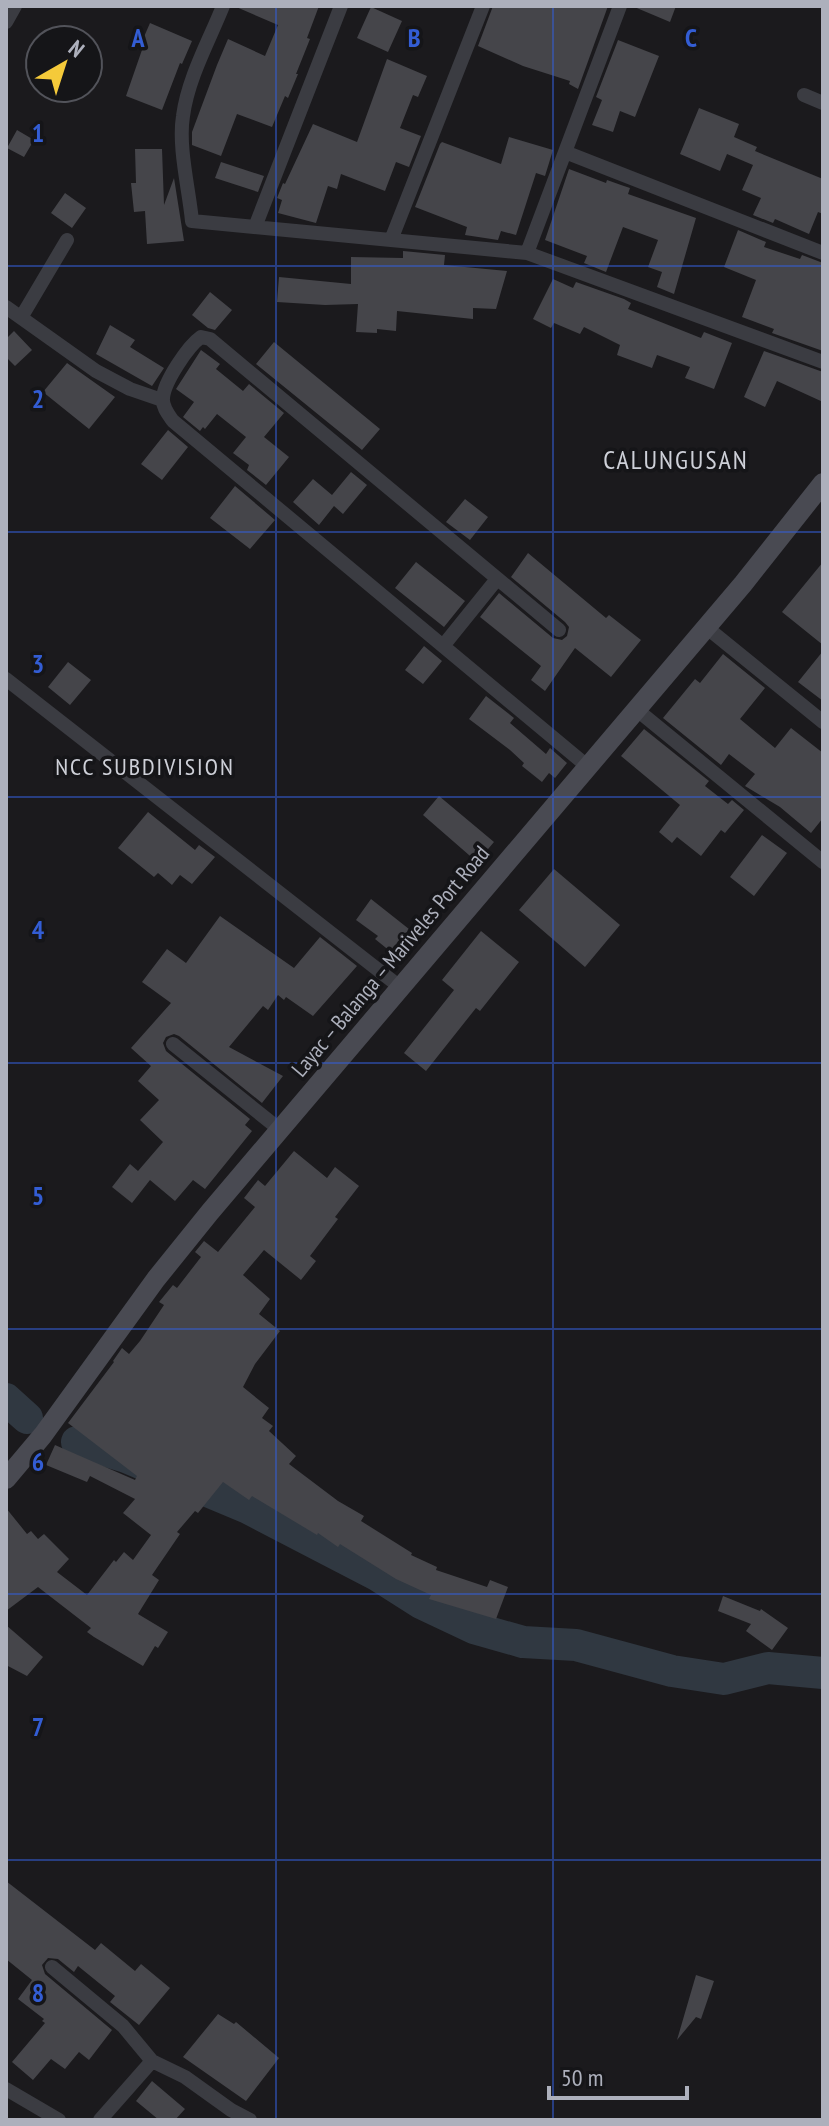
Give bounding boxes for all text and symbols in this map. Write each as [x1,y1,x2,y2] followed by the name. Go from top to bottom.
[130,21,145,54] text: A
[408,21,421,54] text: B
[685,21,697,54] text: C
[24,24,104,104] north arrow
[63,34,90,63] text: N
[32,116,44,149] text: 1
[32,382,44,415] text: 2
[603,443,749,476] district label: CALUNGUSAN
[32,647,44,680] text: 3
[55,751,235,782] district label: NCC SUBDIVISION
[285,840,495,1082] street label: Layac – Balanga – Mariveles Port Road
[32,913,45,946] text: 4
[32,1179,44,1212] text: 5
[32,1445,44,1478] text: 6
[32,1710,44,1743] text: 7
[32,1976,44,2009] text: 8
[549,2050,687,2100] scale bar
[561,2062,603,2093] text: 50 m

